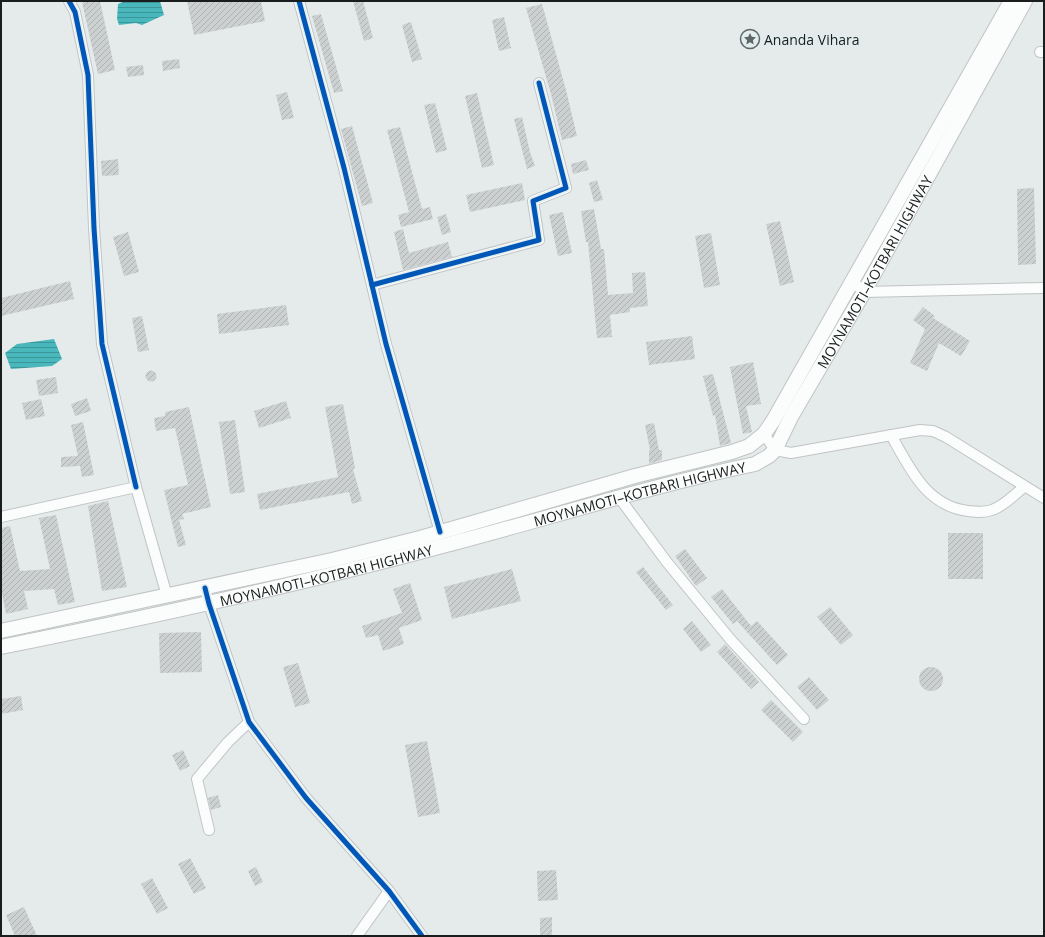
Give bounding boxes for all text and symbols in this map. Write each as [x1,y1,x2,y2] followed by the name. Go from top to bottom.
[739,28,761,50] place icon: Ananda Vihara
[764,30,860,49] place label: Ananda Vihara
[812,172,936,371] street label: MOYNAMOTI–KOTBARI HIGHWAY
[531,457,748,530] street label: MOYNAMOTI–KOTBARI HIGHWAY
[218,540,435,610] street label: MOYNAMOTI–KOTBARI HIGHWAY

